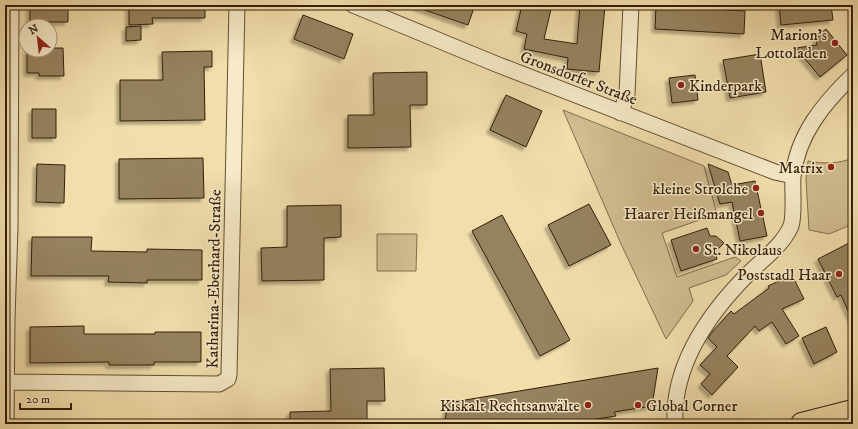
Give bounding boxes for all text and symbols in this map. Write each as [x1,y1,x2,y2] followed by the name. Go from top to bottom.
[18,18,58,58] north arrow
[27,22,41,38] text: N
[755,25,828,63] place label: Marion's Lottoladen
[830,38,840,48] marker: Marion's Lottoladen
[517,46,640,110] street label: Gronsdorfer Straße
[689,76,762,96] place label: Kinderpark
[676,80,686,90] marker: Kinderpark
[779,158,823,178] place label: Matrix
[826,162,836,172] marker: Matrix
[652,179,748,199] place label: kleine Strolche
[751,183,761,193] marker: kleine Strolche
[202,189,226,369] street label: Katharina-Eberhard-Straße
[624,204,753,224] place label: Haarer Heißmangel
[756,208,766,218] marker: Haarer Heißmangel
[704,240,782,260] place label: St. Nikolaus
[691,244,701,254] marker: St. Nikolaus
[737,265,831,285] place label: Poststadl Haar
[834,269,844,279] marker: Poststadl Haar
[20,385,71,411] scale bar
[26,392,50,407] text: 20 m
[440,396,580,416] place label: Kiskalt Rechtsanwälte
[646,396,737,416] place label: Global Corner
[583,400,593,410] marker: Kiskalt Rechtsanwälte
[633,400,643,410] marker: Global Corner

